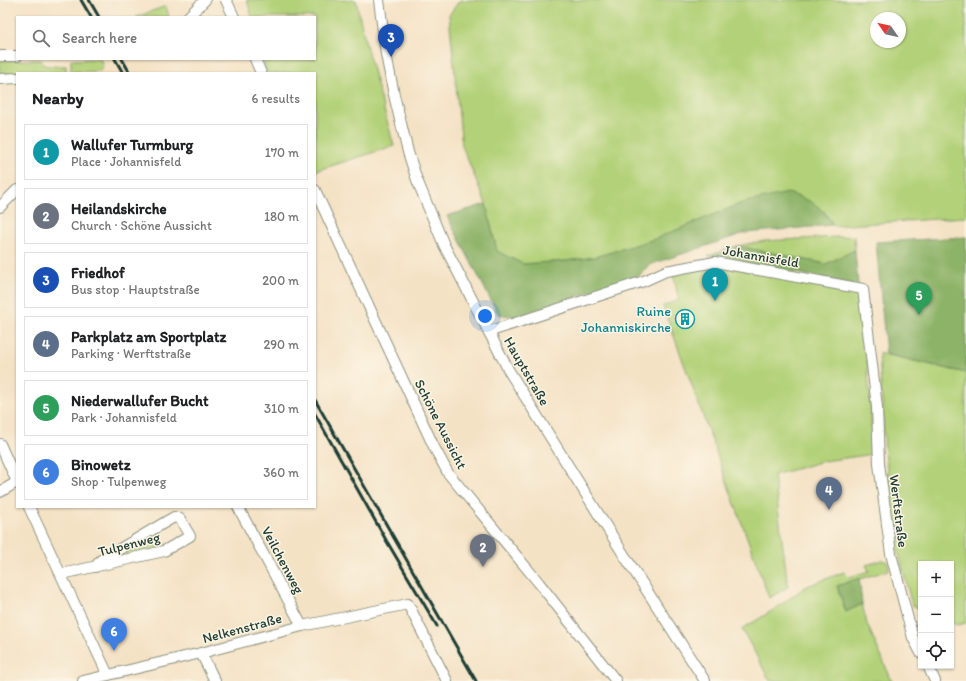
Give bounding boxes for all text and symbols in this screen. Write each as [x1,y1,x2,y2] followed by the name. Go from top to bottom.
[870,12,906,48] north arrow
[16,16,316,60] search box
[378,24,404,57] pin: 3
[30,27,52,49] icon: search
[62,29,137,47] text: Search here
[32,88,84,108] text: Nearby
[252,91,300,106] text: 6 results
[71,136,193,154] text: Wallufer Turmburg
[43,145,49,160] text: 1
[265,145,299,160] text: 170 m
[71,154,181,169] text: Place · Johannisfeld
[71,200,167,218] text: Heilandskirche
[43,209,49,224] text: 2
[264,209,299,224] text: 180 m
[71,218,212,233] text: Church · Schöne Aussicht
[722,241,801,272] street label: Johannisfeld
[71,264,125,282] text: Friedhof
[702,268,728,301] pin: 1
[42,273,50,288] text: 3
[262,273,299,288] text: 200 m
[71,282,200,297] text: Bus stop · Hauptstraße
[906,282,932,315] pin: 5
[581,303,671,336] place label: Ruine Johanniskirche
[475,306,495,326] your location
[674,308,696,330] building icon: Ruine Johanniskirche
[71,328,226,346] text: Parkplatz am Sportplatz
[500,334,553,409] street label: Hauptstraße
[42,337,50,352] text: 4
[263,337,299,352] text: 290 m
[71,346,191,361] text: Parking · Werftstraße
[411,376,470,472] street label: Schöne Aussicht
[71,392,209,410] text: Niederwallufer Bucht
[43,401,49,416] text: 5
[264,401,299,416] text: 310 m
[71,410,177,425] text: Park · Johannisfeld
[71,456,131,474] text: Binowetz
[43,465,49,480] text: 6
[263,465,299,480] text: 360 m
[71,474,166,489] text: Shop · Tulpenweg
[886,474,911,549] street label: Werftstraße
[816,477,842,510] pin: 4
[258,524,308,598] street label: Veilchenweg
[96,528,163,560] street label: Tulpenweg
[470,534,496,567] pin: 2
[918,561,954,669] map controls
[918,561,954,597] button: +
[918,597,954,633] button: −
[201,610,284,647] street label: Nelkenstraße
[101,618,127,651] pin: 6
[918,633,954,669] button: locate

